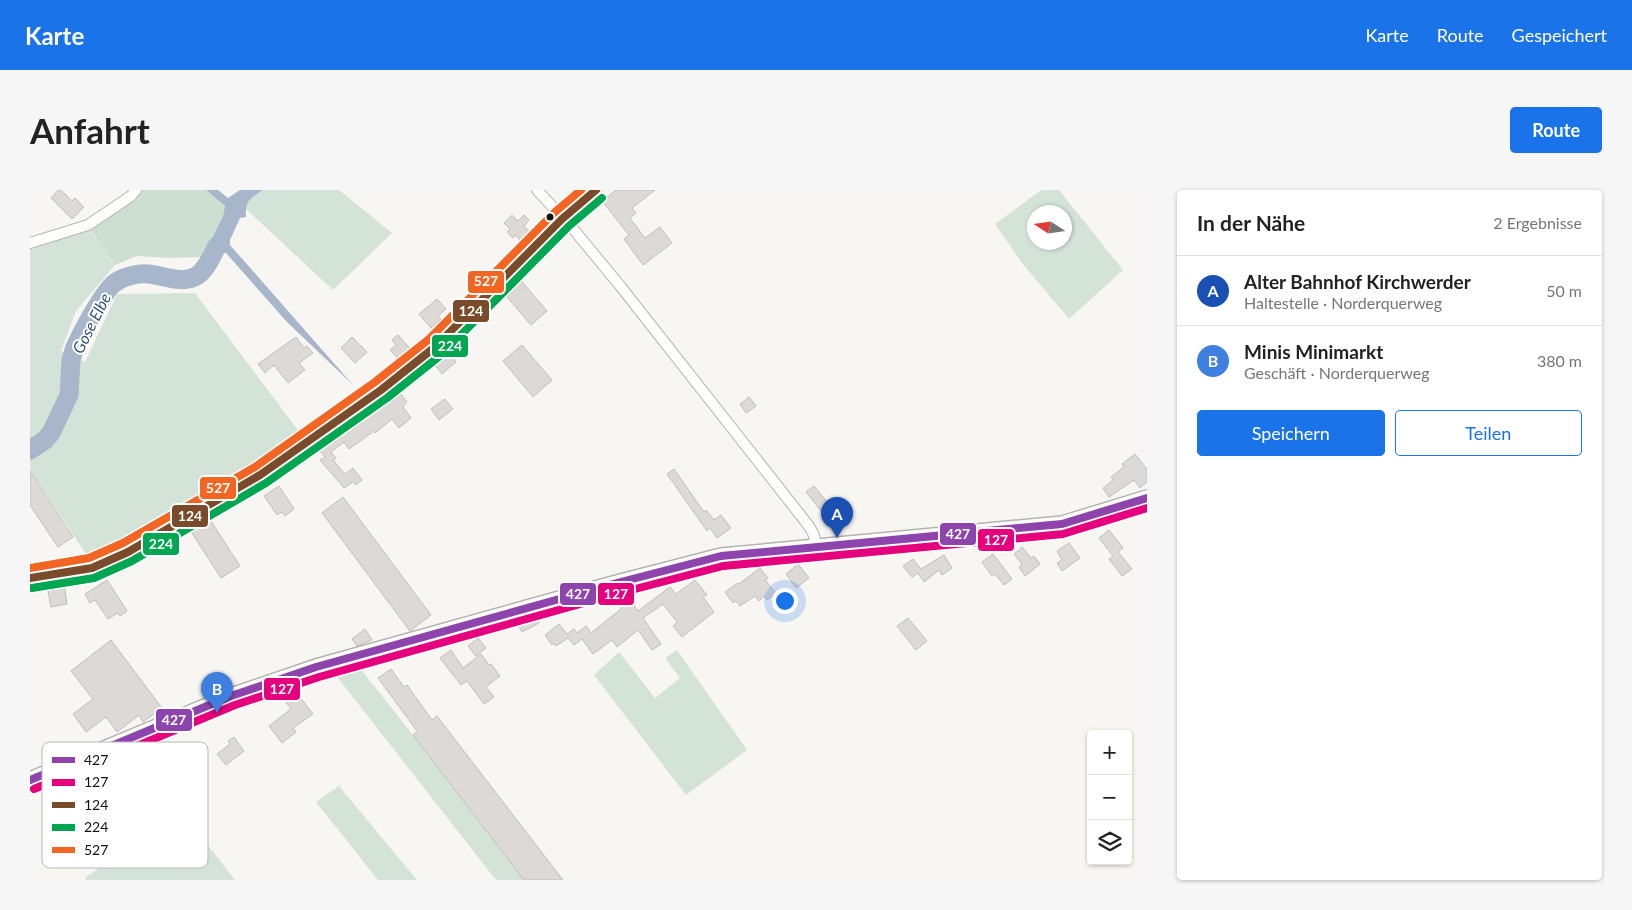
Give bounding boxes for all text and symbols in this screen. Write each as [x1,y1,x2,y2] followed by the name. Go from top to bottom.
[25,21,84,50] text: Karte
[1365,24,1409,46] text: Karte
[1437,24,1484,46] text: Route
[1512,24,1607,46] text: Gespeichert
[1510,107,1602,153] button: Route
[30,109,150,151] text: Anfahrt
[1027,205,1072,250] north arrow
[1197,210,1305,235] text: In der Nähe
[545,212,555,222] unlabelled marker
[1493,213,1582,232] text: 2 Ergebnisse
[467,270,505,294] line badge: 527
[1244,270,1471,293] text: Alter Bahnhof Kirchwerder
[474,272,498,289] text: 527
[1207,281,1219,300] text: A
[1546,281,1582,300] text: 50 m
[68,289,114,356] water label: Gose Elbe
[1244,293,1442,312] text: Haltestelle · Norderquerweg
[452,299,490,323] line badge: 124
[459,302,483,319] text: 124
[431,334,469,358] line badge: 224
[438,337,462,354] text: 224
[1244,340,1383,363] text: Minis Minimarkt
[1208,351,1218,370] text: B
[1537,351,1582,370] text: 380 m
[1244,363,1430,382] text: Geschäft · Norderquerweg
[1197,410,1385,456] button: Speichern
[1395,410,1582,456] button: Teilen
[199,476,237,500] line badge: 527
[206,479,230,496] text: 527
[821,497,853,538] pin: A
[171,504,209,528] line badge: 124
[178,507,202,524] text: 124
[939,522,977,546] line badge: 427
[946,525,970,542] text: 427
[977,528,1015,552] line badge: 127
[984,531,1008,548] text: 127
[142,532,180,556] line badge: 224
[149,535,173,552] text: 224
[559,582,597,606] line badge: 427
[597,582,635,606] line badge: 127
[566,585,590,602] text: 427
[604,585,628,602] text: 127
[772,588,798,614] your location
[201,672,233,713] pin: B
[263,677,301,701] line badge: 127
[270,680,294,697] text: 127
[155,708,193,732] line badge: 427
[162,711,186,728] text: 427
[1087,730,1132,865] map controls
[1087,730,1132,775] button: +
[42,742,208,868] legend
[84,751,108,768] text: 427
[84,773,108,790] text: 127
[1087,775,1132,820] button: −
[84,796,108,813] text: 124
[84,818,108,835] text: 224
[1087,820,1132,865] button: layers
[84,841,108,858] text: 527

